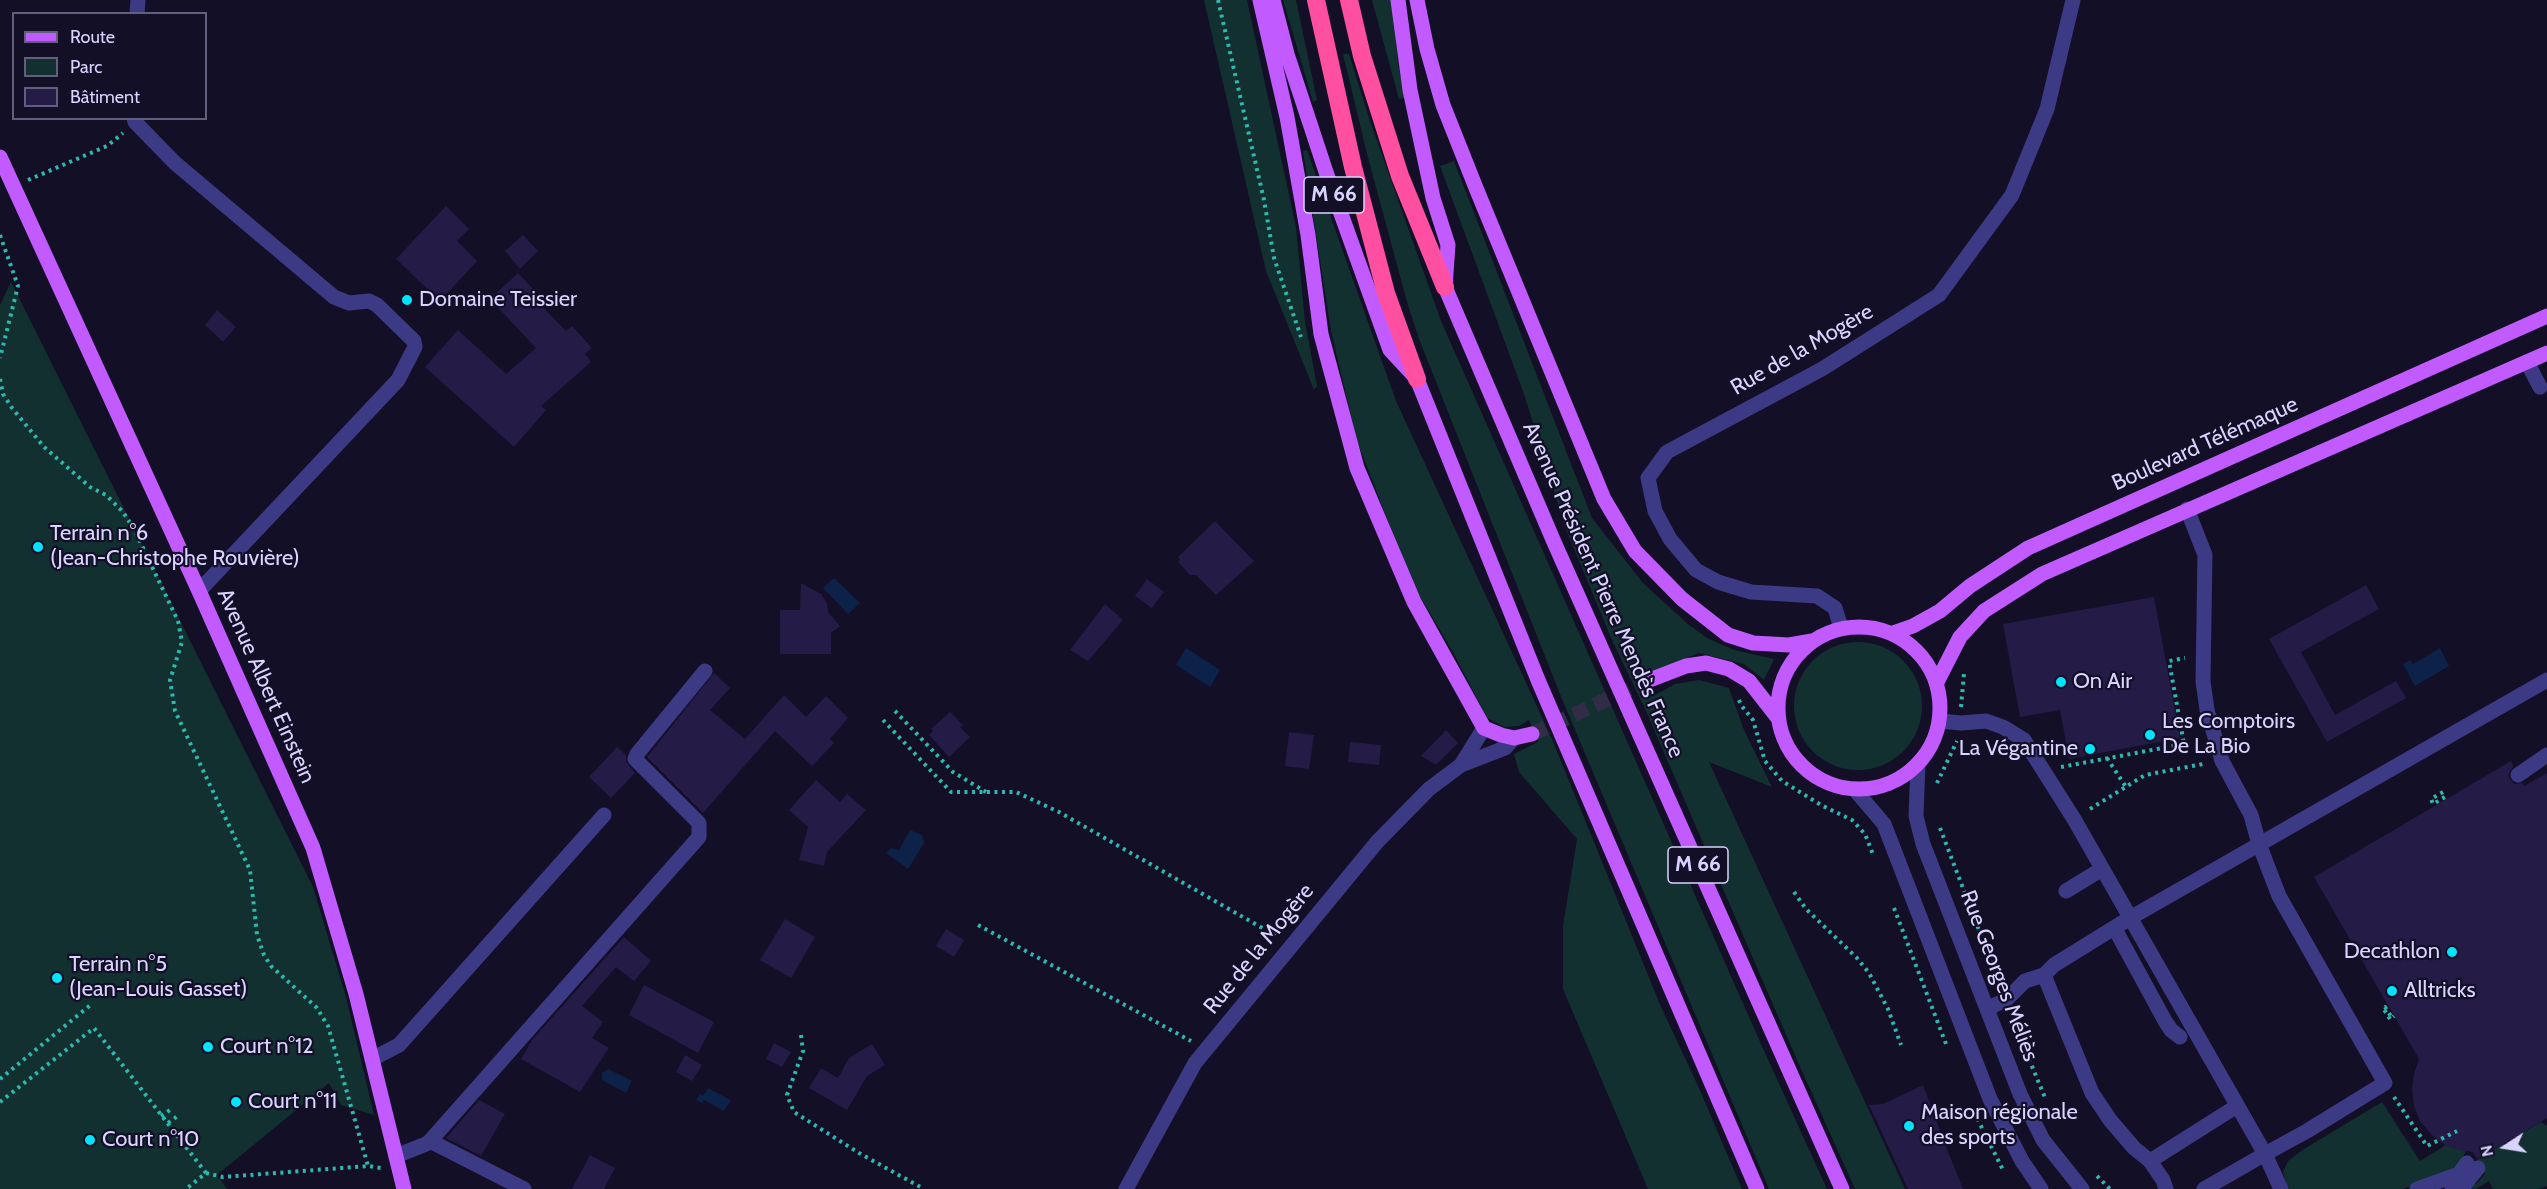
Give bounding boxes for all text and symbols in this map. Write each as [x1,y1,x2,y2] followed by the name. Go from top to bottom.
[12,12,207,120] legend
[70,26,115,48] text: Route
[70,56,102,78] text: Parc
[70,86,140,108] text: Bâtiment
[1304,177,1364,213] road number: M 66
[419,287,577,313] place label: Domaine Teissier
[400,293,414,307] marker: Domaine Teissier
[1726,299,1878,401] street label: Rue de la Mogère
[2108,391,2302,497] street label: Boulevard Télémaque
[1517,418,1689,762] street label: Avenue Président Pierre Mendès France
[50,521,300,572] place label: Terrain n°6 (Jean-Christophe Rouvière)
[31,540,45,554] marker: Terrain n°6 (Jean-Christophe Rouvière)
[211,585,321,787] street label: Avenue Albert Einstein
[2073,669,2132,695] place label: On Air
[2054,675,2068,689] marker: On Air
[2162,709,2295,760] place label: Les Comptoirs De La Bio
[2143,728,2157,742] marker: Les Comptoirs De La Bio
[1959,736,2078,762] place label: La Végantine
[2083,742,2097,756] marker: La Végantine
[1668,847,1728,883] road number: M 66
[1198,879,1320,1019] street label: Rue de la Mogère
[1954,887,2044,1065] street label: Rue Georges Méliès
[2344,939,2440,965] place label: Decathlon
[2445,945,2459,959] marker: Decathlon
[69,952,247,1004] place label: Terrain n°5 (Jean-Louis Gasset)
[50,971,64,985] marker: Terrain n°5 (Jean-Louis Gasset)
[2404,978,2476,1004] place label: Alltricks
[2385,984,2399,998] marker: Alltricks
[220,1034,314,1060] place label: Court n°12
[201,1040,215,1054] marker: Court n°12
[248,1089,337,1115] place label: Court n°11
[229,1095,243,1109] marker: Court n°11
[1921,1100,2078,1152] place label: Maison régionale des sports
[2475,1117,2535,1177] north arrow
[1902,1119,1916,1133] marker: Maison régionale des sports
[102,1127,199,1153] place label: Court n°10
[83,1133,97,1147] marker: Court n°10
[2476,1143,2497,1158] text: N

